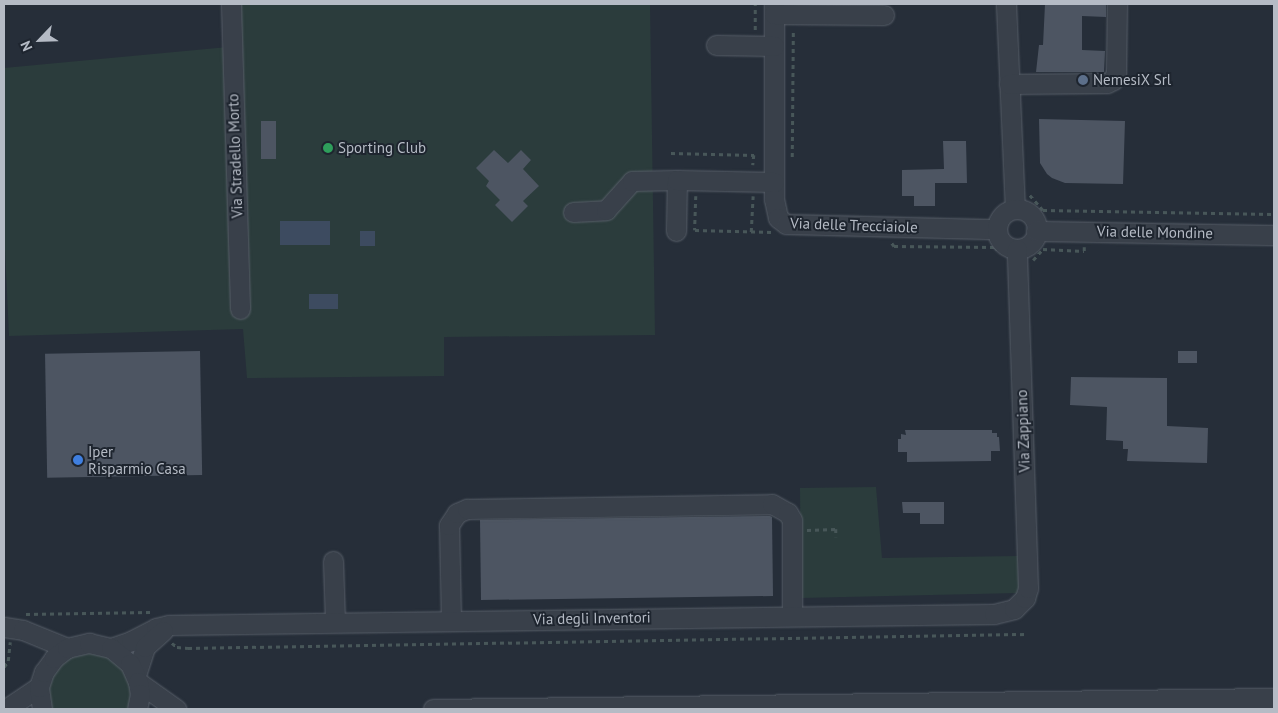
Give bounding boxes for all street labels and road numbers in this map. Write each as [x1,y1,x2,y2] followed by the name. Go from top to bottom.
[224,93,246,219] street label: Via Stradello Morto
[790,214,918,236] street label: Via delle Trecciaiole
[1097,222,1213,242] street label: Via delle Mondine
[1013,389,1033,473] street label: Via Zappiano
[533,608,651,628] street label: Via degli Inventori

